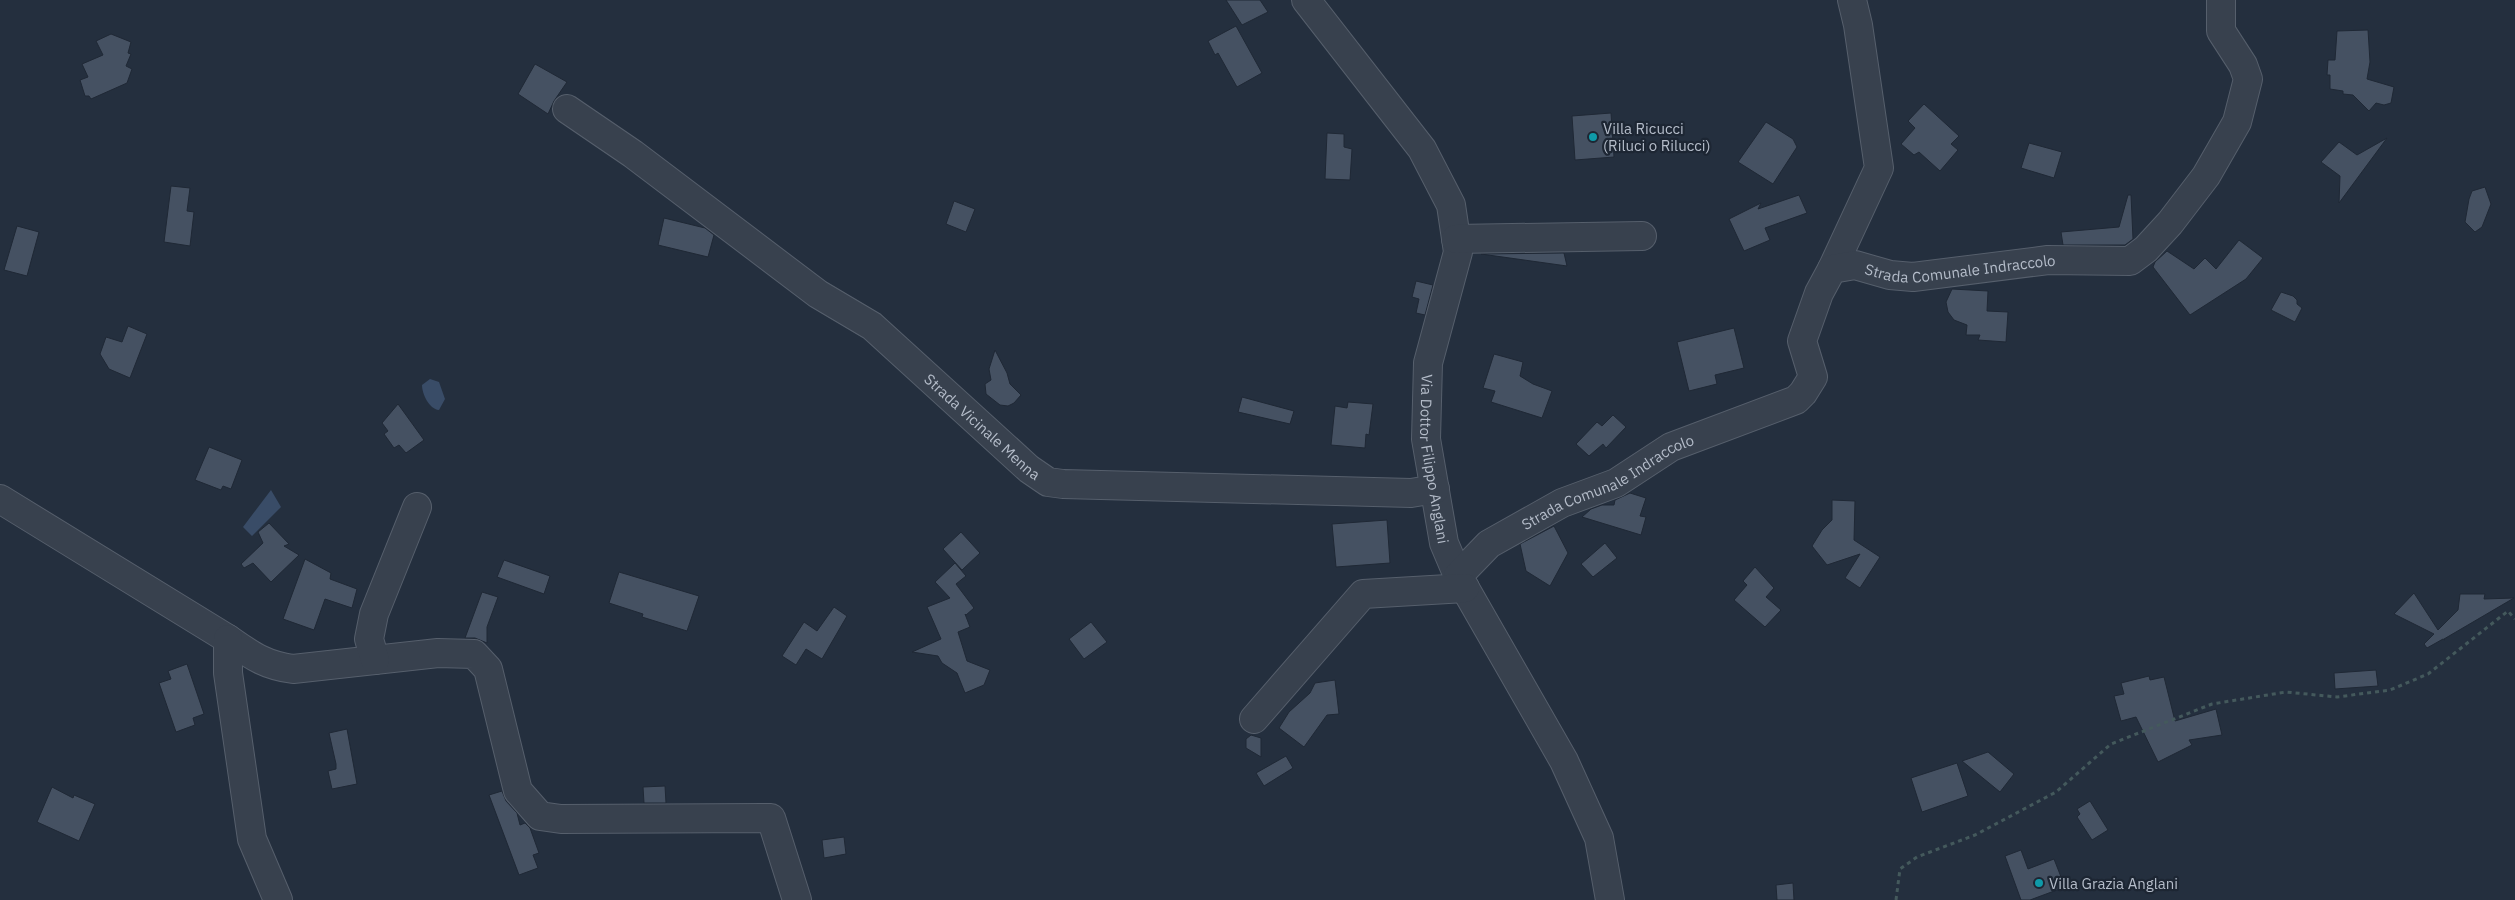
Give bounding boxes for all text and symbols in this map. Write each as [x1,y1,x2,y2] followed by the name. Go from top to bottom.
[1603,119,1710,155] place label: Villa Ricucci (Riluci o Rilucci)
[1587,131,1599,143] marker: Villa Ricucci (Riluci o Rilucci)
[1863,250,2055,287] street label: Strada Comunale Indraccolo
[921,369,1044,484] street label: Strada Vicinale Menna
[1416,374,1453,545] street label: Via Dottor Filippo Anglani
[1518,430,1696,533] street label: Strada Comunale Indraccolo
[2049,874,2178,893] place label: Villa Grazia Anglani
[2033,877,2045,889] marker: Villa Grazia Anglani

